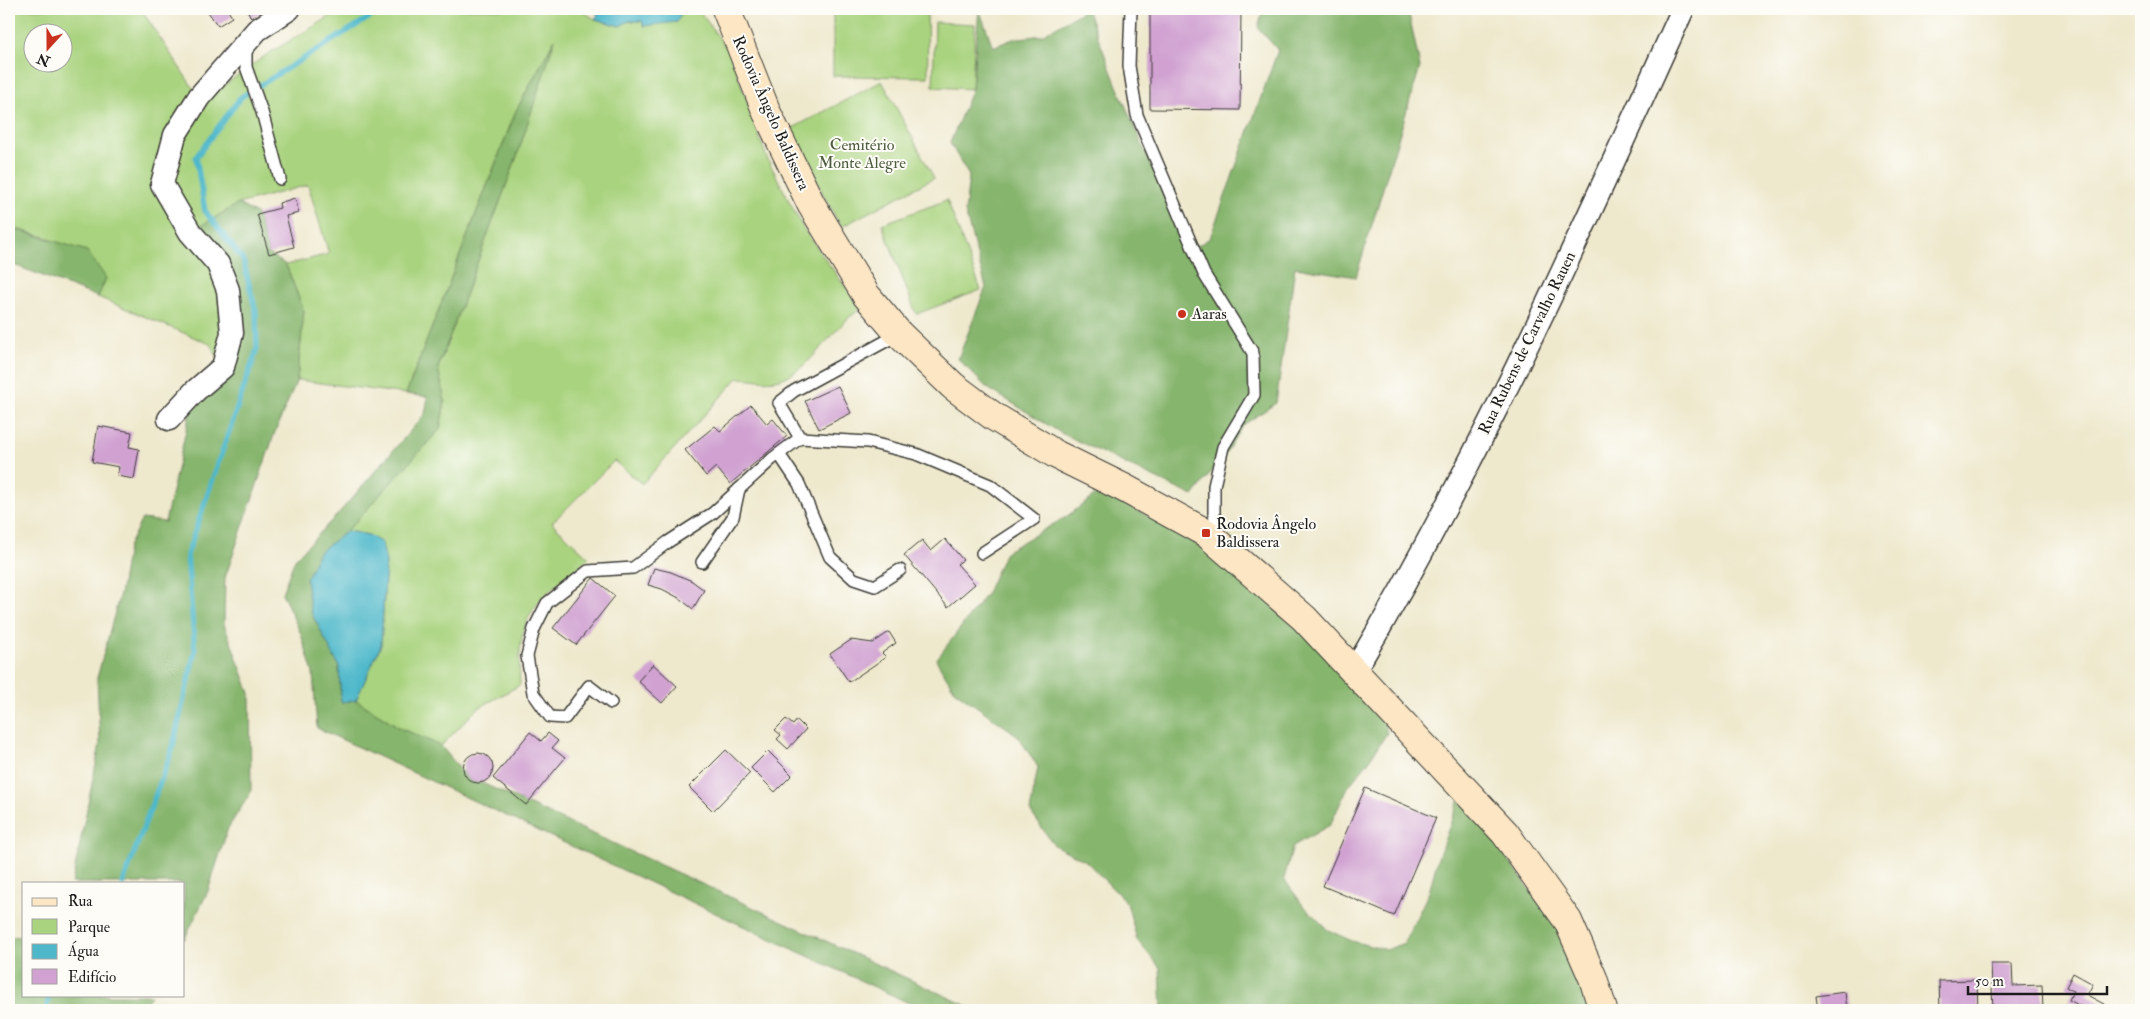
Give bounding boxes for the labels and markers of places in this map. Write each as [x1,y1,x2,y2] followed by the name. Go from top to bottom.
[1191,304,1227,324] place label: Aaras
[1176,308,1188,320] marker: Aaras
[1216,514,1317,552] place label: Rodovia Ângelo Baldissera
[1200,527,1212,539] marker: Rodovia Ângelo Baldissera

